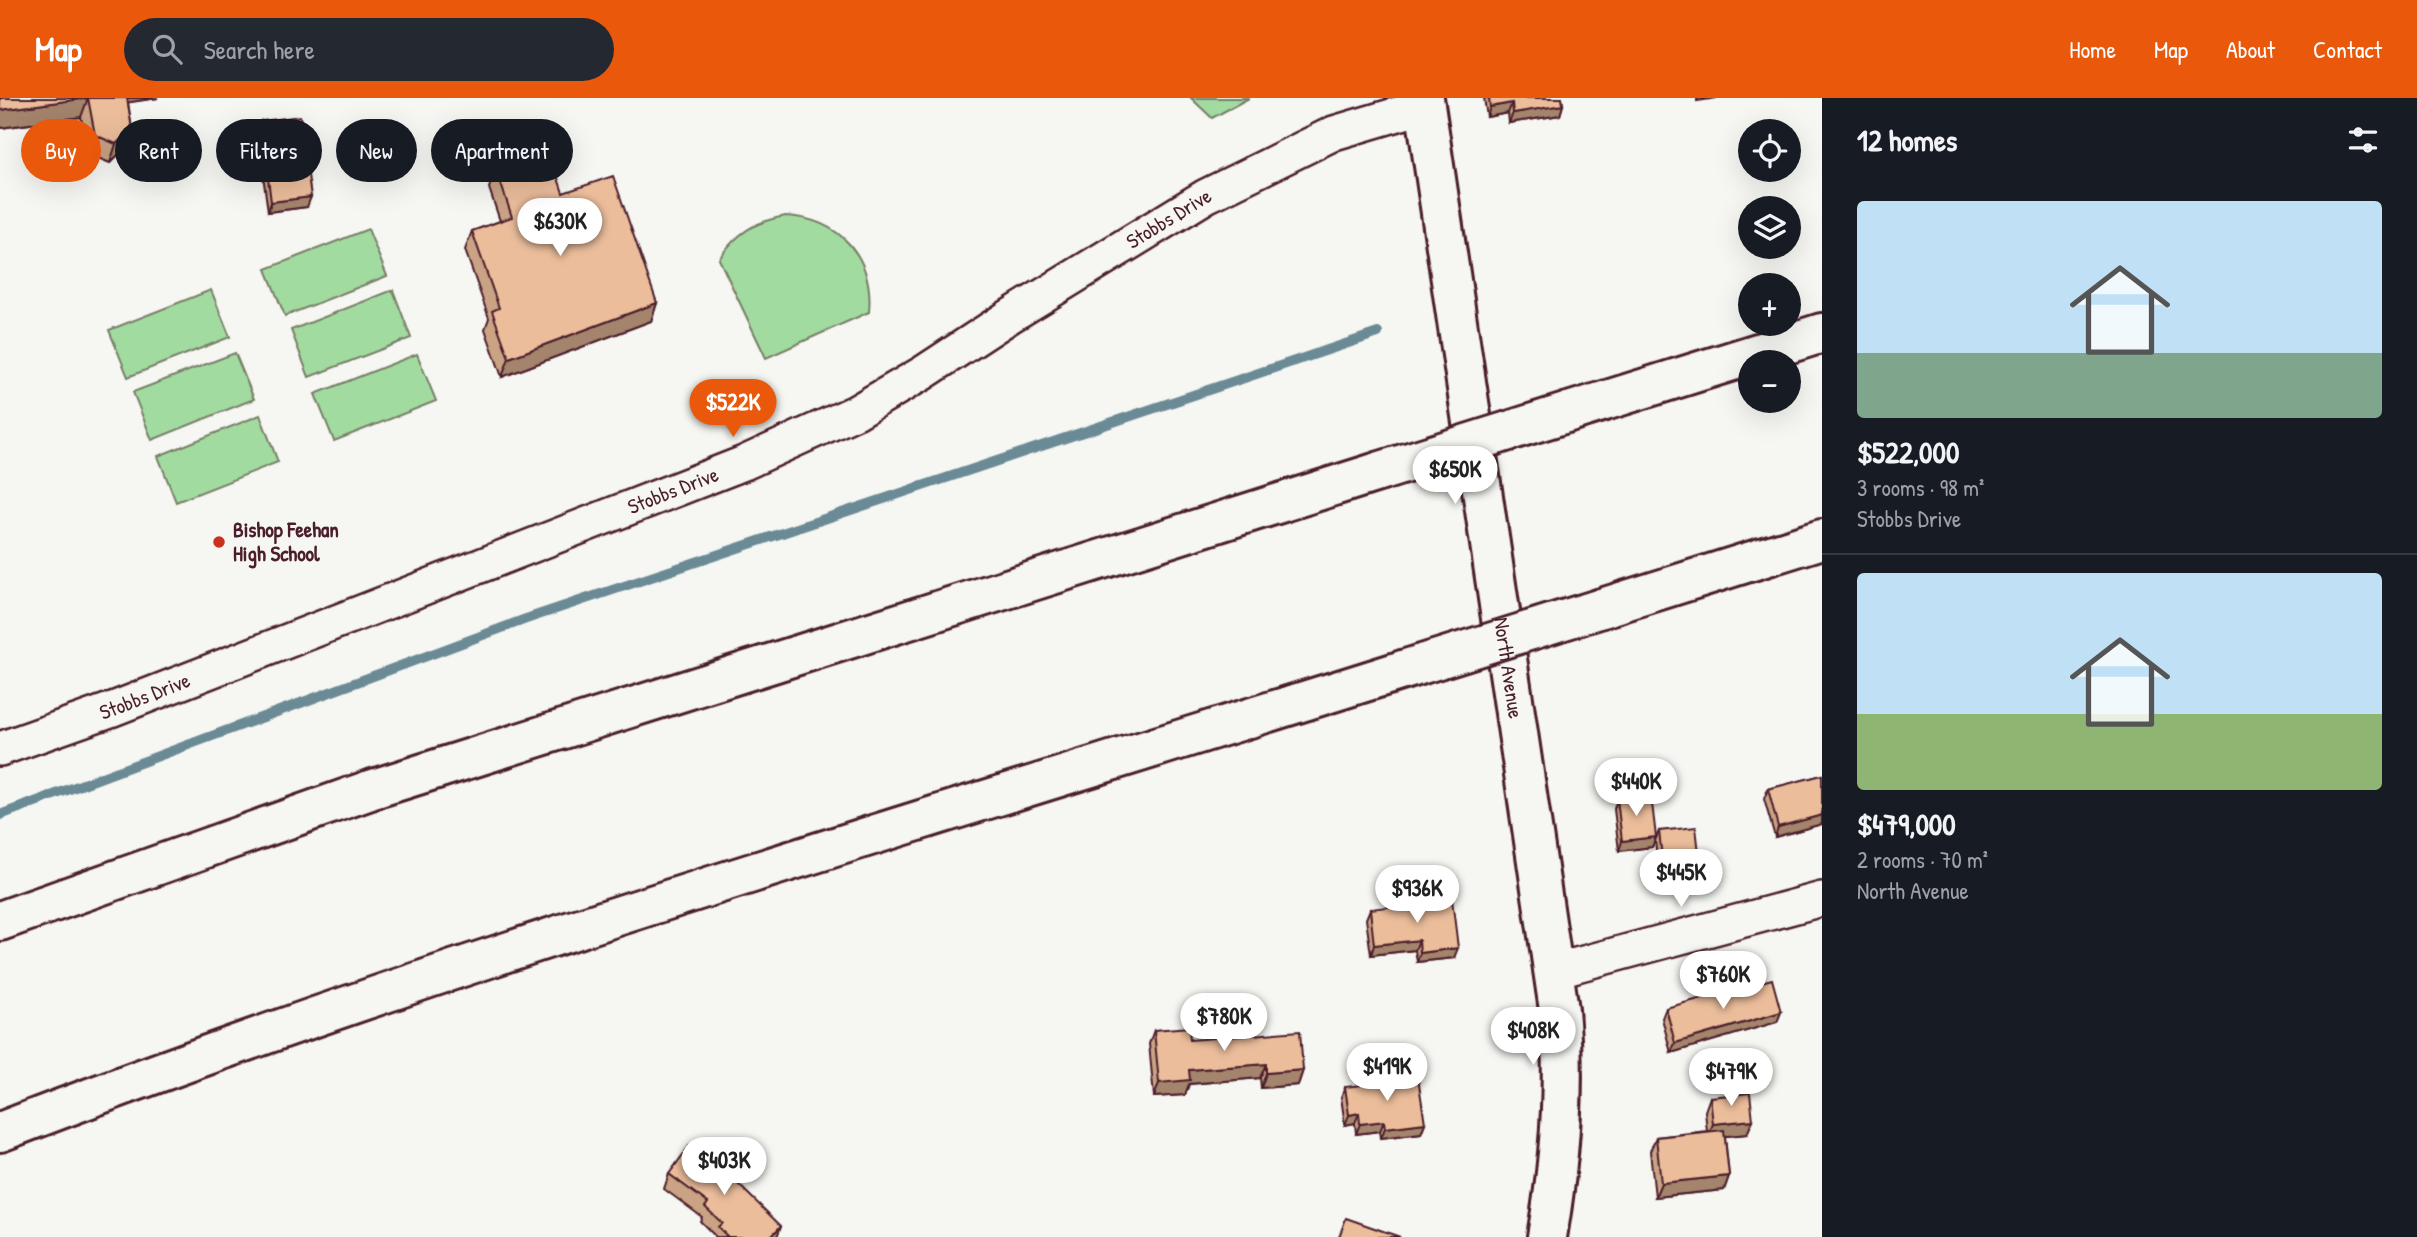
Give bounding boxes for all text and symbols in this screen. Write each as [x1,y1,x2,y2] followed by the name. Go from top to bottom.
[124,18,614,81] search box
[35,27,82,71] text: Map
[148,30,186,68] icon: search
[204,32,315,67] text: Search here
[2069,33,2116,65] text: Home
[2154,33,2188,65] text: Map
[2226,33,2275,65] text: About
[2313,33,2382,65] text: Contact
[21,119,101,182] chip: Buy
[115,119,202,182] chip: Rent
[216,119,322,182] chip: Filters
[336,119,417,182] chip: New
[431,119,573,182] chip: Apartment
[1738,119,1801,413] map controls
[1738,119,1801,182] button: locate
[1857,120,1957,160] text: 12 homes
[2344,121,2382,159] icon: filters
[1120,181,1217,256] street label: Stobbs Drive
[1738,196,1801,259] button: layers
[511,198,609,258] pin: $630K
[533,205,587,236] text: $630K
[2057,247,2183,373] icon: home
[1738,273,1801,336] button: +
[1738,350,1801,413] button: −
[684,380,782,439] pin: $522K
[706,386,760,417] text: $522K
[1857,432,1959,472] text: $522,000
[1406,446,1504,506] pin: $650K
[1429,453,1481,484] text: $650K
[623,459,722,521] street label: Stobbs Drive
[1857,472,1984,503] text: 3 rooms · 98 m²
[1857,503,1961,534] text: Stobbs Drive
[233,515,339,569] place label: Bishop Feehan High School
[211,534,227,550] marker: Bishop Feehan High School
[1487,615,1531,720] street label: North Avenue
[2057,619,2183,745] icon: home
[95,665,194,727] street label: Stobbs Drive
[1587,758,1685,818] pin: $440K
[1610,765,1662,796] text: $440K
[1857,804,1956,844] text: $479,000
[1857,844,1988,875] text: 2 rooms · 70 m²
[1632,850,1730,909] pin: $445K
[1656,856,1706,887] text: $445K
[1368,866,1466,925] pin: $936K
[1391,872,1443,903] text: $936K
[1857,875,1969,906] text: North Avenue
[1674,951,1772,1011] pin: $760K
[1696,958,1750,989] text: $760K
[1175,993,1273,1053] pin: $780K
[1196,1000,1252,1031] text: $780K
[1484,1007,1582,1067] pin: $408K
[1507,1014,1559,1045] text: $408K
[1338,1044,1436,1103] pin: $419K
[1682,1048,1780,1108] pin: $479K
[1362,1050,1412,1081] text: $419K
[1705,1055,1757,1086] text: $479K
[675,1138,773,1197] pin: $403K
[698,1144,750,1175] text: $403K

